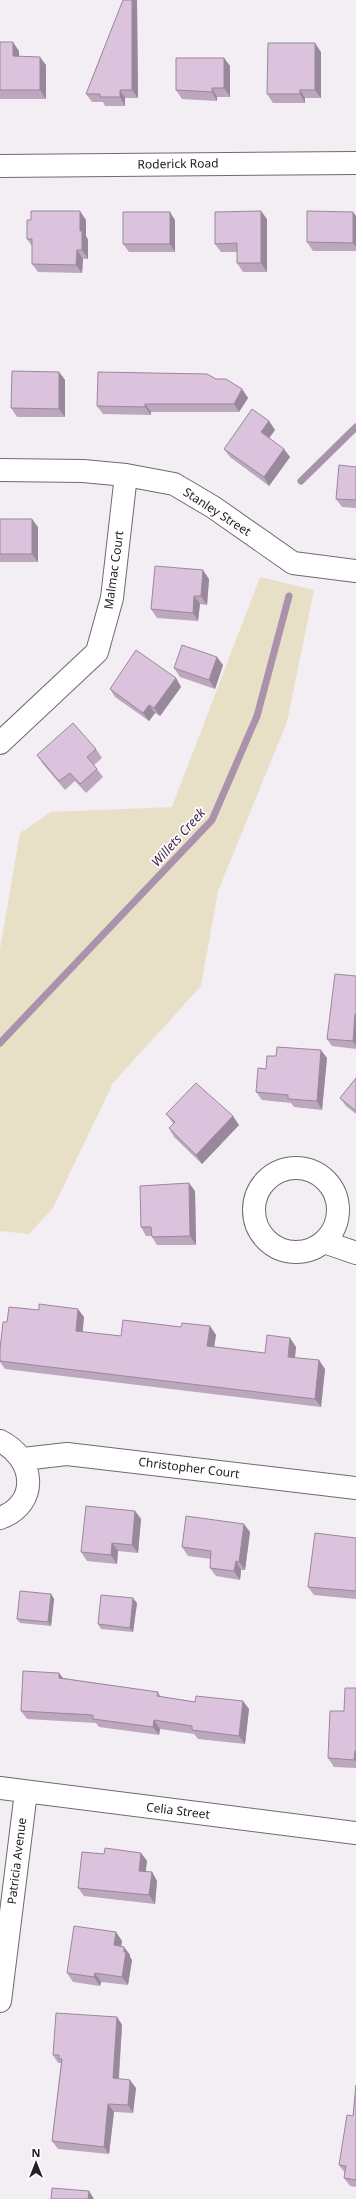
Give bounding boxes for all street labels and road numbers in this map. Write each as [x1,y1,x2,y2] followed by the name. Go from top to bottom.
[137,154,219,173] street label: Roderick Road
[180,483,255,540] street label: Stanley Street
[100,529,128,610] street label: Malmac Court
[138,1453,241,1482] street label: Christopher Court
[145,1798,211,1823] street label: Celia Street
[3,1816,30,1905] street label: Patricia Avenue

